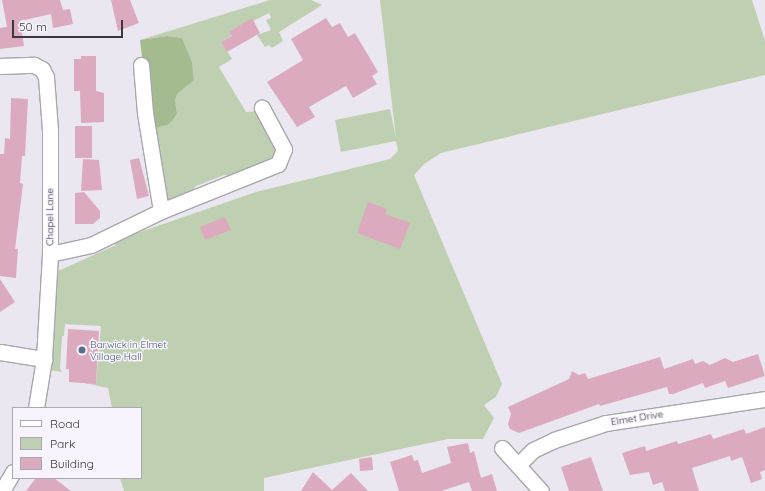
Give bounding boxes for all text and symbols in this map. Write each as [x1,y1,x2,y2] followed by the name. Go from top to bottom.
[14,12,125,38] scale bar
[19,19,47,34] text: 50 m
[44,188,56,246] street label: Chapel Lane
[90,338,167,362] place label: Barwick in Elmet Village Hall
[77,345,87,355] marker: Barwick in Elmet Village Hall
[12,407,142,479] legend
[610,408,664,428] street label: Elmet Drive
[50,416,80,431] text: Road
[50,436,75,451] text: Park
[50,456,94,471] text: Building

